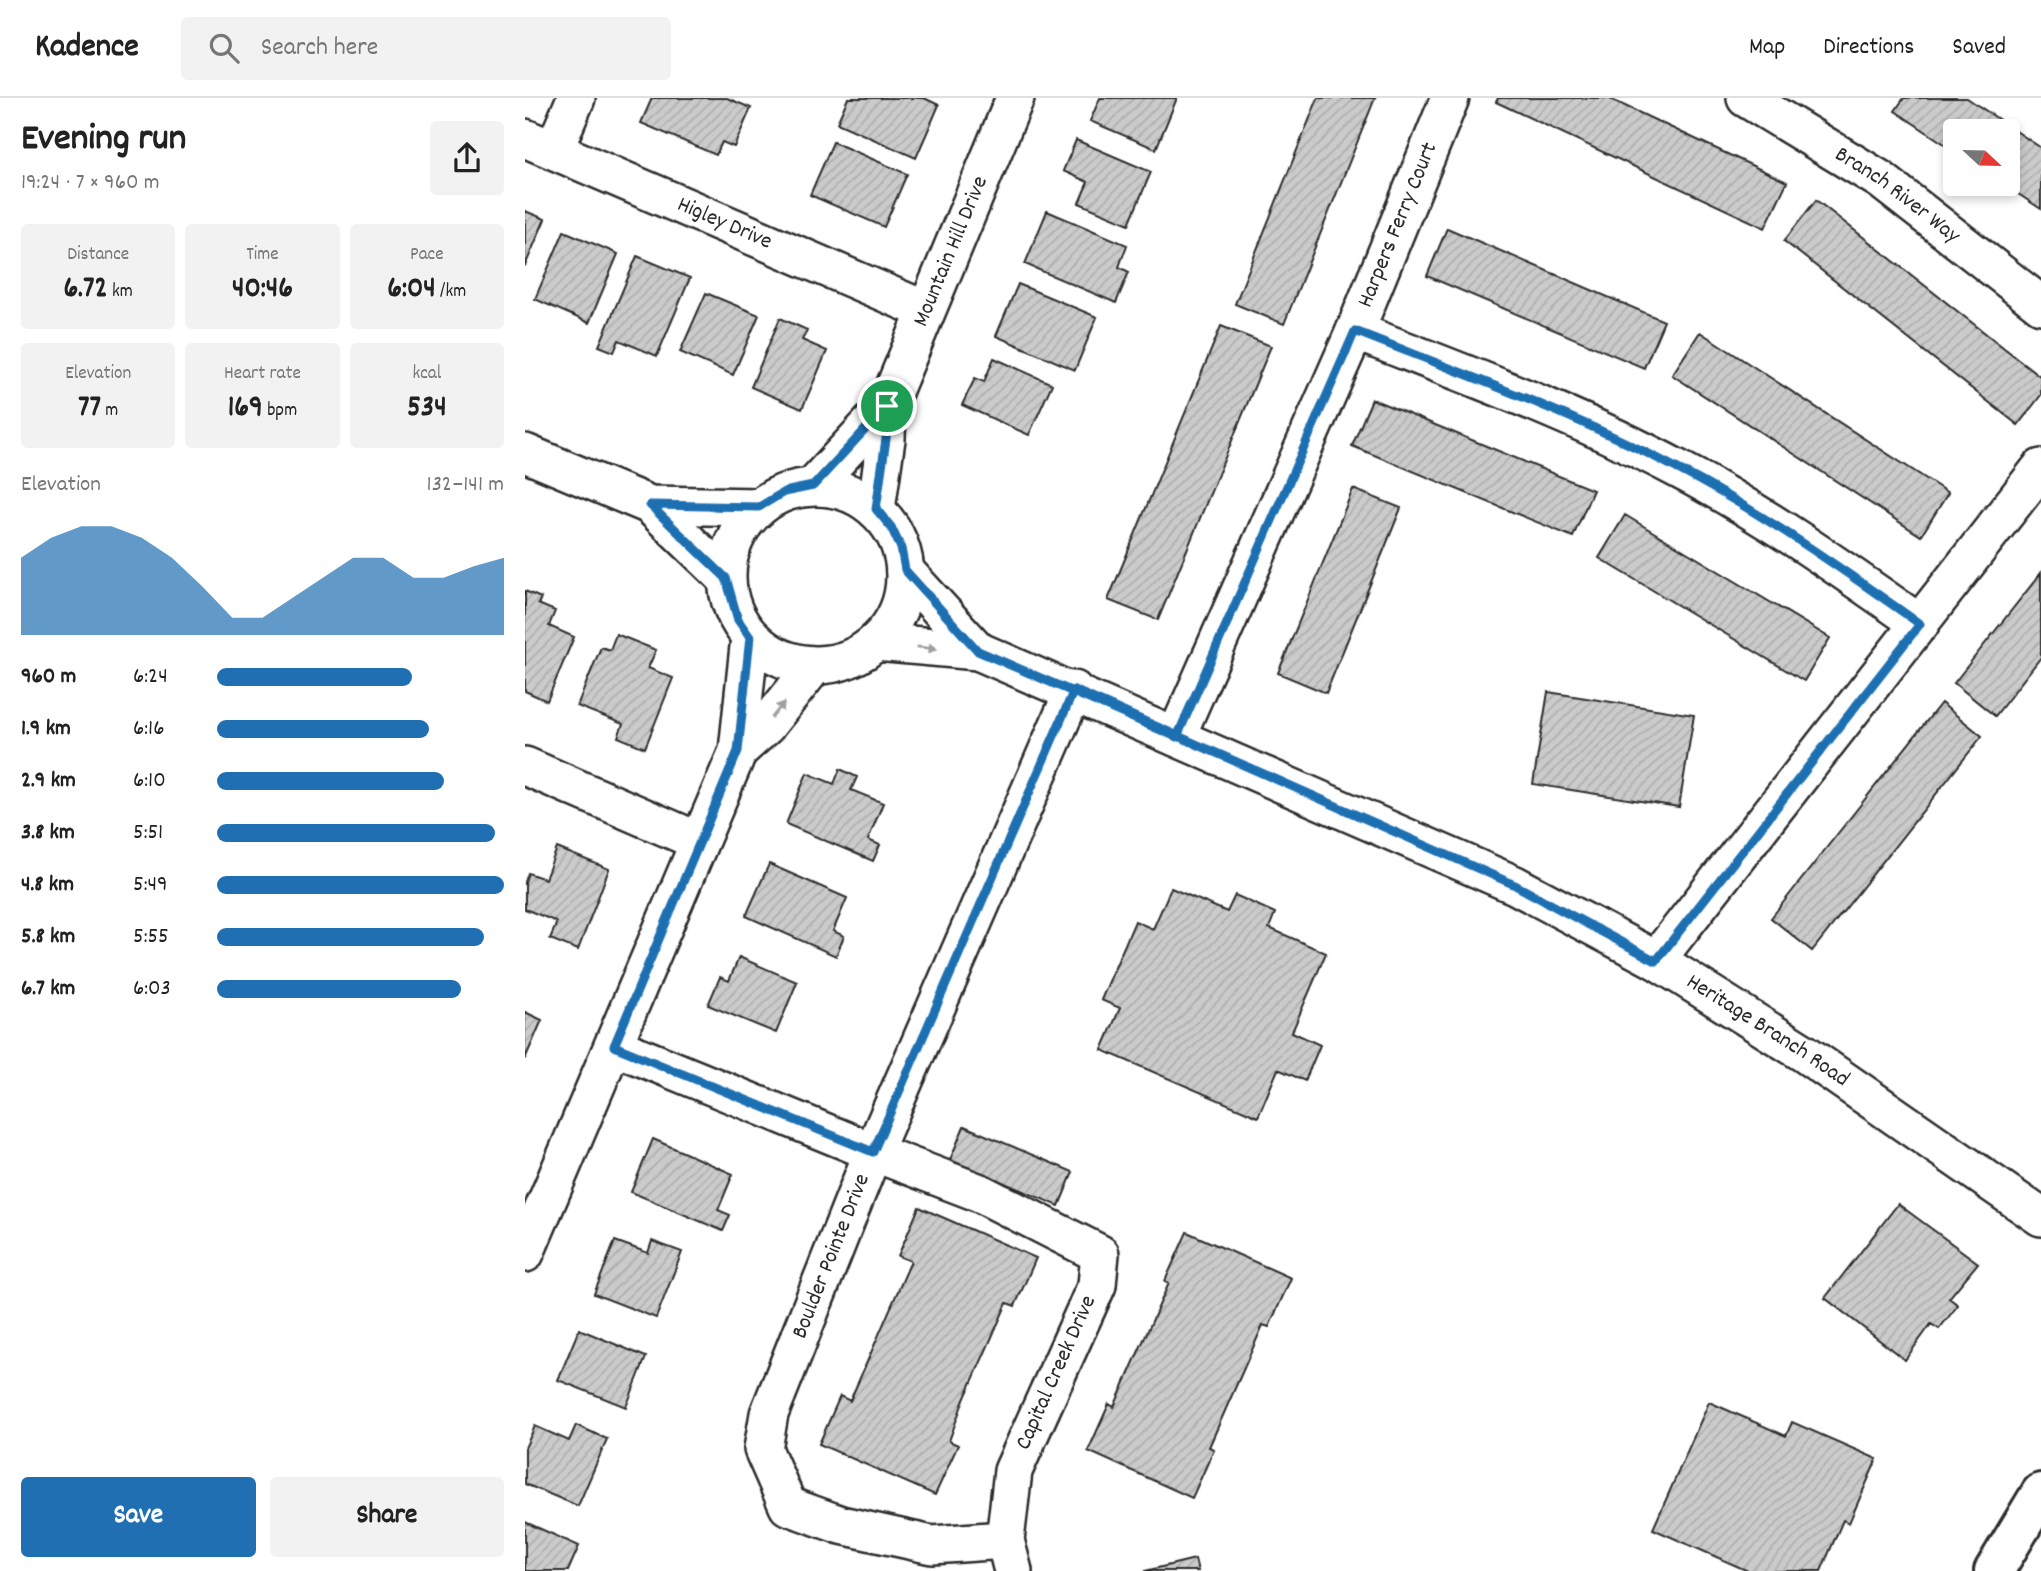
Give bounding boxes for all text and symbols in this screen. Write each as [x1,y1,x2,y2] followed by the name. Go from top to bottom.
[181,17,671,80] search box
[35,25,139,72] text: Kadence
[205,29,243,67] icon: search
[261,30,378,67] text: Search here
[1749,31,1785,65] text: Map
[1823,31,1914,65] text: Directions
[1952,31,2006,65] text: Saved
[21,113,186,168] text: Evening run
[1943,119,2019,196] north arrow
[1943,119,2020,196] map controls
[430,121,504,195] button: share
[1350,137,1447,313] street label: Harpers Ferry Court
[1828,139,1967,253] street label: Branch River Way
[21,167,160,200] text: 19:24 · 7 × 960 m
[905,171,997,332] street label: Mountain Hill Drive
[672,189,777,259] street label: Higley Drive
[67,242,129,269] text: Distance
[246,242,279,269] text: Time
[410,242,444,269] text: Pace
[63,269,108,312] text: 6.72
[232,269,293,312] text: 40:46
[387,269,436,312] text: 6:04
[108,279,133,306] text: km
[436,279,466,306] text: /km
[65,361,131,388] text: Elevation
[224,361,301,388] text: Heart rate
[412,361,441,388] text: kcal
[857,376,917,436] pin
[868,387,906,425] icon: arrive
[78,388,101,431] text: 77
[228,388,263,431] text: 169
[407,388,447,431] text: 534
[101,398,118,425] text: m
[263,398,297,425] text: bpm
[21,469,101,502] text: Elevation
[427,469,504,502] text: 132–141 m
[916,643,938,654] one-way arrow
[21,661,76,694] text: 960 m
[133,661,168,694] text: 6:24
[770,702,785,719] one-way arrow
[21,713,71,746] text: 1.9 km
[133,713,164,746] text: 6:16
[21,765,76,798] text: 2.9 km
[133,765,166,798] text: 6:10
[21,817,75,850] text: 3.8 km
[133,817,163,850] text: 5:51
[21,869,74,902] text: 4.8 km
[133,869,168,902] text: 5:49
[21,921,75,954] text: 5.8 km
[133,921,169,954] text: 5:55
[1679,966,1856,1096] street label: Heritage Branch Road
[21,973,75,1006] text: 6.7 km
[133,973,171,1006] text: 6:03
[784,1169,879,1344] street label: Boulder Pointe Drive
[1008,1290,1106,1456] street label: Capital Creek Drive
[21,1477,256,1557] button: Save
[270,1477,504,1557] button: Share

